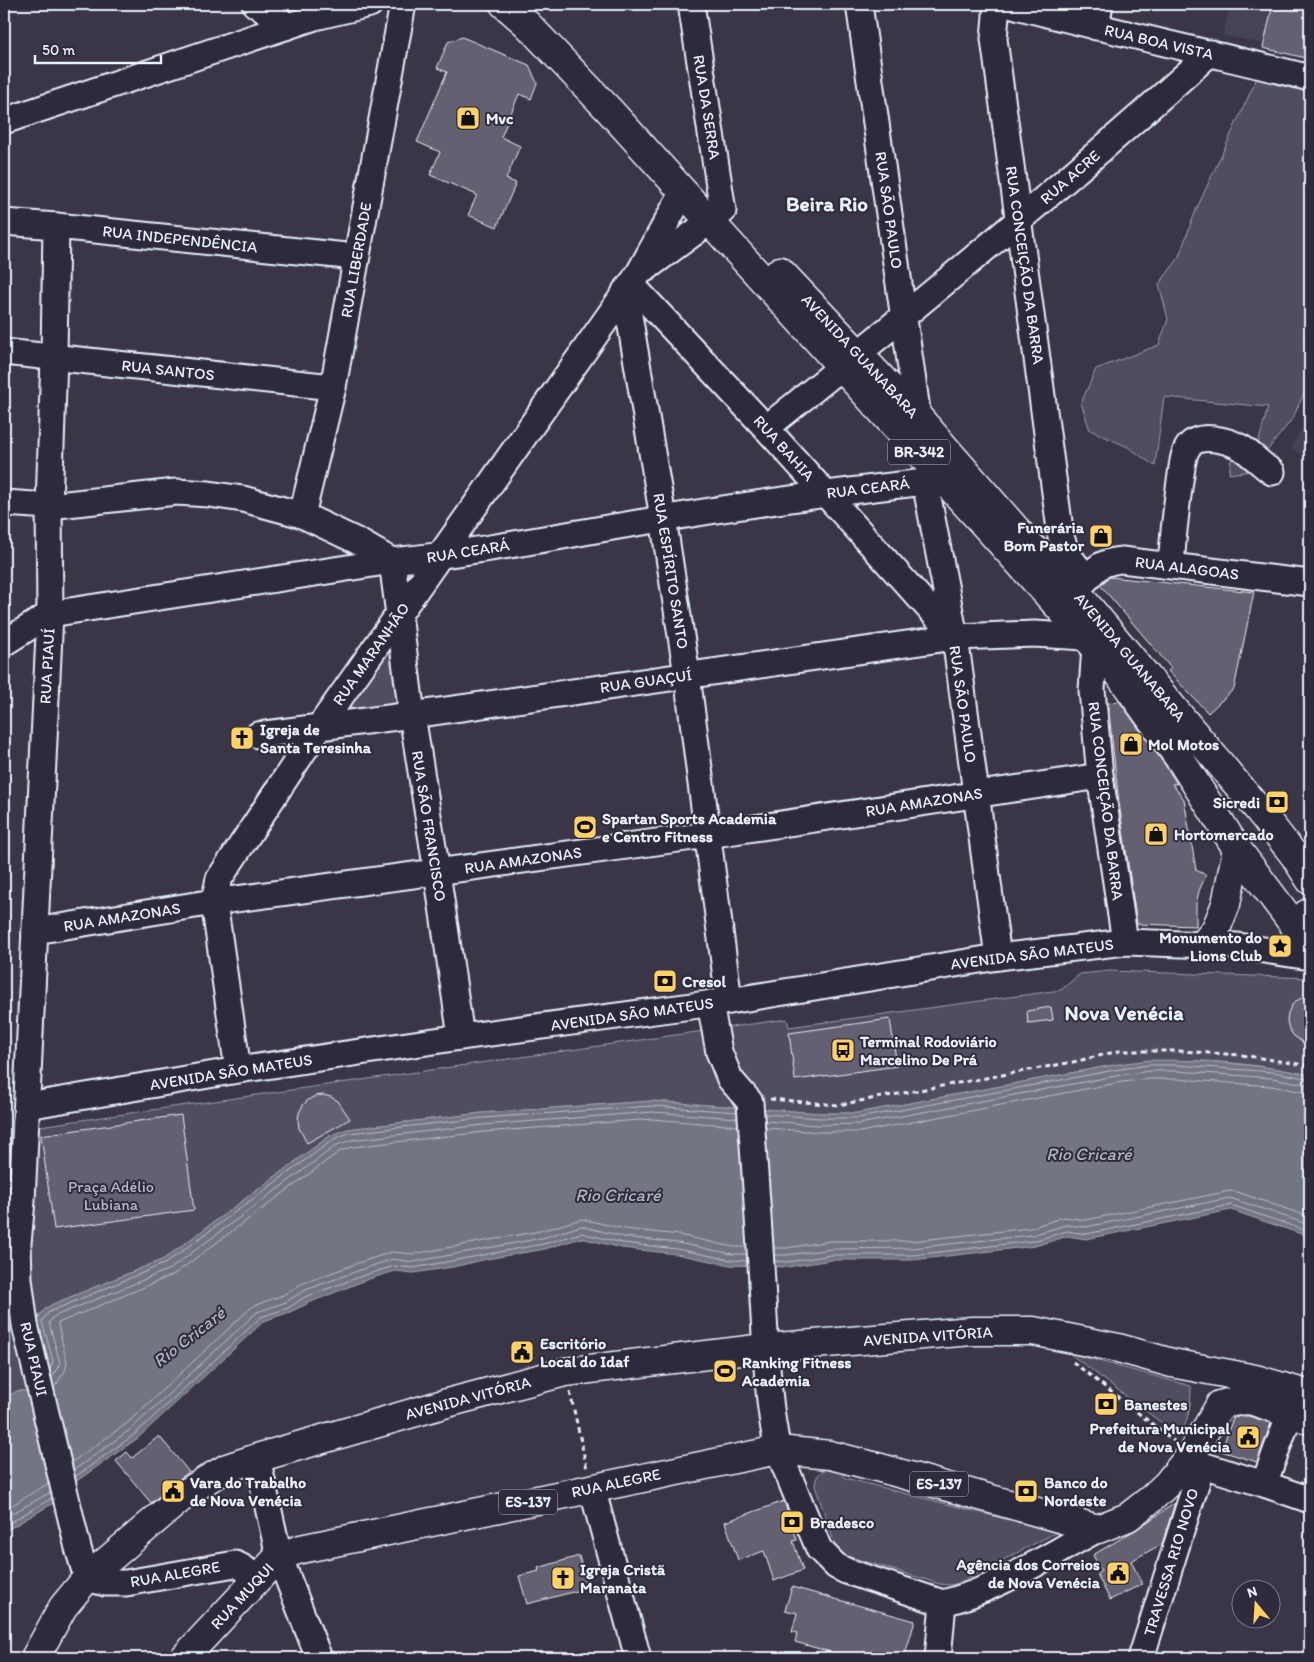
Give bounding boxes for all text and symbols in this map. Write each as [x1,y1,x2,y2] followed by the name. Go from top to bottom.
[1103,20,1215,64] street label: RUA BOA VISTA
[35,32,161,64] scale bar
[42,41,75,59] text: 50 m
[689,53,725,161] street label: RUA DA SERRA
[455,105,481,131] shop icon: Mvc
[486,109,514,128] place label: Mvc
[1036,146,1104,208] street label: RUA ACRE
[871,150,907,270] street label: RUA SÃO PAULO
[1002,165,1048,365] street label: RUA CONCEIÇÃO DA BARRA
[786,191,868,216] district label: Beira Rio
[336,201,376,319] street label: RUA LIBERDADE
[101,221,259,257] street label: RUA INDEPENDÊNCIA
[798,290,922,422] street label: AVENIDA GUANABARA
[120,356,216,384] street label: RUA SANTOS
[750,411,818,485] street label: RUA BAHIA
[888,440,950,464] road number: BR-342
[825,473,911,503] street label: RUA CEARÁ
[649,492,693,650] street label: RUA ESPÍRITO SANTO
[1004,518,1085,555] place label: Funerária Bom Pastor
[1088,523,1114,549] shop icon: Funerária Bom Pastor
[425,535,511,567] street label: RUA CEARÁ
[1134,552,1240,584] street label: RUA ALAGOAS
[1070,589,1190,725] street label: AVENIDA GUANABARA
[329,599,413,709] street label: RUA MARANHÃO
[36,628,58,704] street label: RUA PIAUÍ
[945,644,981,764] street label: RUA SÃO PAULO
[599,665,693,697] street label: RUA GUAÇUÍ
[1084,701,1128,901] street label: RUA CONCEIÇÃO DA BARRA
[260,720,372,757] place label: Igreja de Santa Teresinha
[229,725,255,751] church icon: Igreja de Santa Teresinha
[1118,731,1144,757] shop icon: Mol Motos
[1148,735,1219,754] place label: Mol Motos
[408,749,450,903] street label: RUA SÃO FRANCISCO
[864,783,984,821] street label: RUA AMAZONAS
[1264,789,1290,815] bank icon: Sicredi
[1213,793,1260,812] place label: Sicredi
[602,809,777,846] place label: Spartan Sports Academia e Centro Fitness
[572,814,598,840] sports icon: Spartan Sports Academia e Centro Fitness
[1143,821,1169,847] shop icon: Hortomercado
[1174,825,1274,844] place label: Hortomercado
[463,842,583,878] street label: RUA AMAZONAS
[62,898,182,936] street label: RUA AMAZONAS
[1159,928,1262,965] place label: Monumento do Lions Club
[1267,933,1293,959] place icon: Monumento do Lions Club
[949,935,1115,973] street label: AVENIDA SÃO MATEUS
[652,968,678,994] bank icon: Cresol
[682,972,726,991] place label: Cresol
[549,993,715,1035] street label: AVENIDA SÃO MATEUS
[1065,1000,1184,1025] district label: Nova Venécia
[859,1032,997,1069] place label: Terminal Rodoviário Marcelino De Prá
[830,1037,856,1063] bus stop icon: Terminal Rodoviário Marcelino De Prá
[148,1050,314,1094] street label: AVENIDA SÃO MATEUS
[1046,1143,1133,1165] water label: Rio Cricaré
[68,1177,154,1214] park label: Praça Adélio Lubiana
[575,1184,662,1206] water label: Rio Cricaré
[149,1301,230,1372] water label: Rio Cricaré
[16,1320,52,1398] street label: RUA PIAUI
[863,1322,993,1350] street label: AVENIDA VITÓRIA
[540,1334,630,1371] place label: Escritório Local do Idaf
[509,1339,535,1365] public building icon: Escritório Local do Idaf
[741,1353,851,1390] place label: Ranking Fitness Academia
[712,1358,738,1384] sports icon: Ranking Fitness Academia
[403,1372,533,1424] street label: AVENIDA VITÓRIA
[1093,1391,1119,1417] bank icon: Banestes
[1124,1395,1187,1414] place label: Banestes
[1090,1419,1231,1456] place label: Prefeitura Municipal de Nova Venécia
[1235,1424,1261,1450] public building icon: Prefeitura Municipal de Nova Venécia
[570,1464,662,1502] street label: RUA ALEGRE
[910,1472,968,1496] road number: ES-137
[190,1473,306,1510] place label: Vara do Trabalho de Nova Venécia
[1044,1473,1108,1510] place label: Banco do Nordeste
[160,1478,186,1504] public building icon: Vara do Trabalho de Nova Venécia
[1013,1478,1039,1504] bank icon: Banco do Nordeste
[1139,1486,1203,1638] street label: TRAVESSA RIO NOVO
[499,1490,557,1514] road number: ES-137
[779,1509,805,1535] bank icon: Bradesco
[810,1513,874,1532] place label: Bradesco
[955,1555,1101,1592] place label: Agência dos Correios de Nova Venécia
[129,1557,221,1591] street label: RUA ALEGRE
[206,1559,278,1633] street label: RUA MUQUI
[580,1560,666,1597] place label: Igreja Cristã Maranata
[1105,1560,1131,1586] public building icon: Agência dos Correios de Nova Venécia
[550,1565,576,1591] church icon: Igreja Cristã Maranata
[1232,1580,1282,1630] north arrow
[1245,1583,1259,1602] text: N

